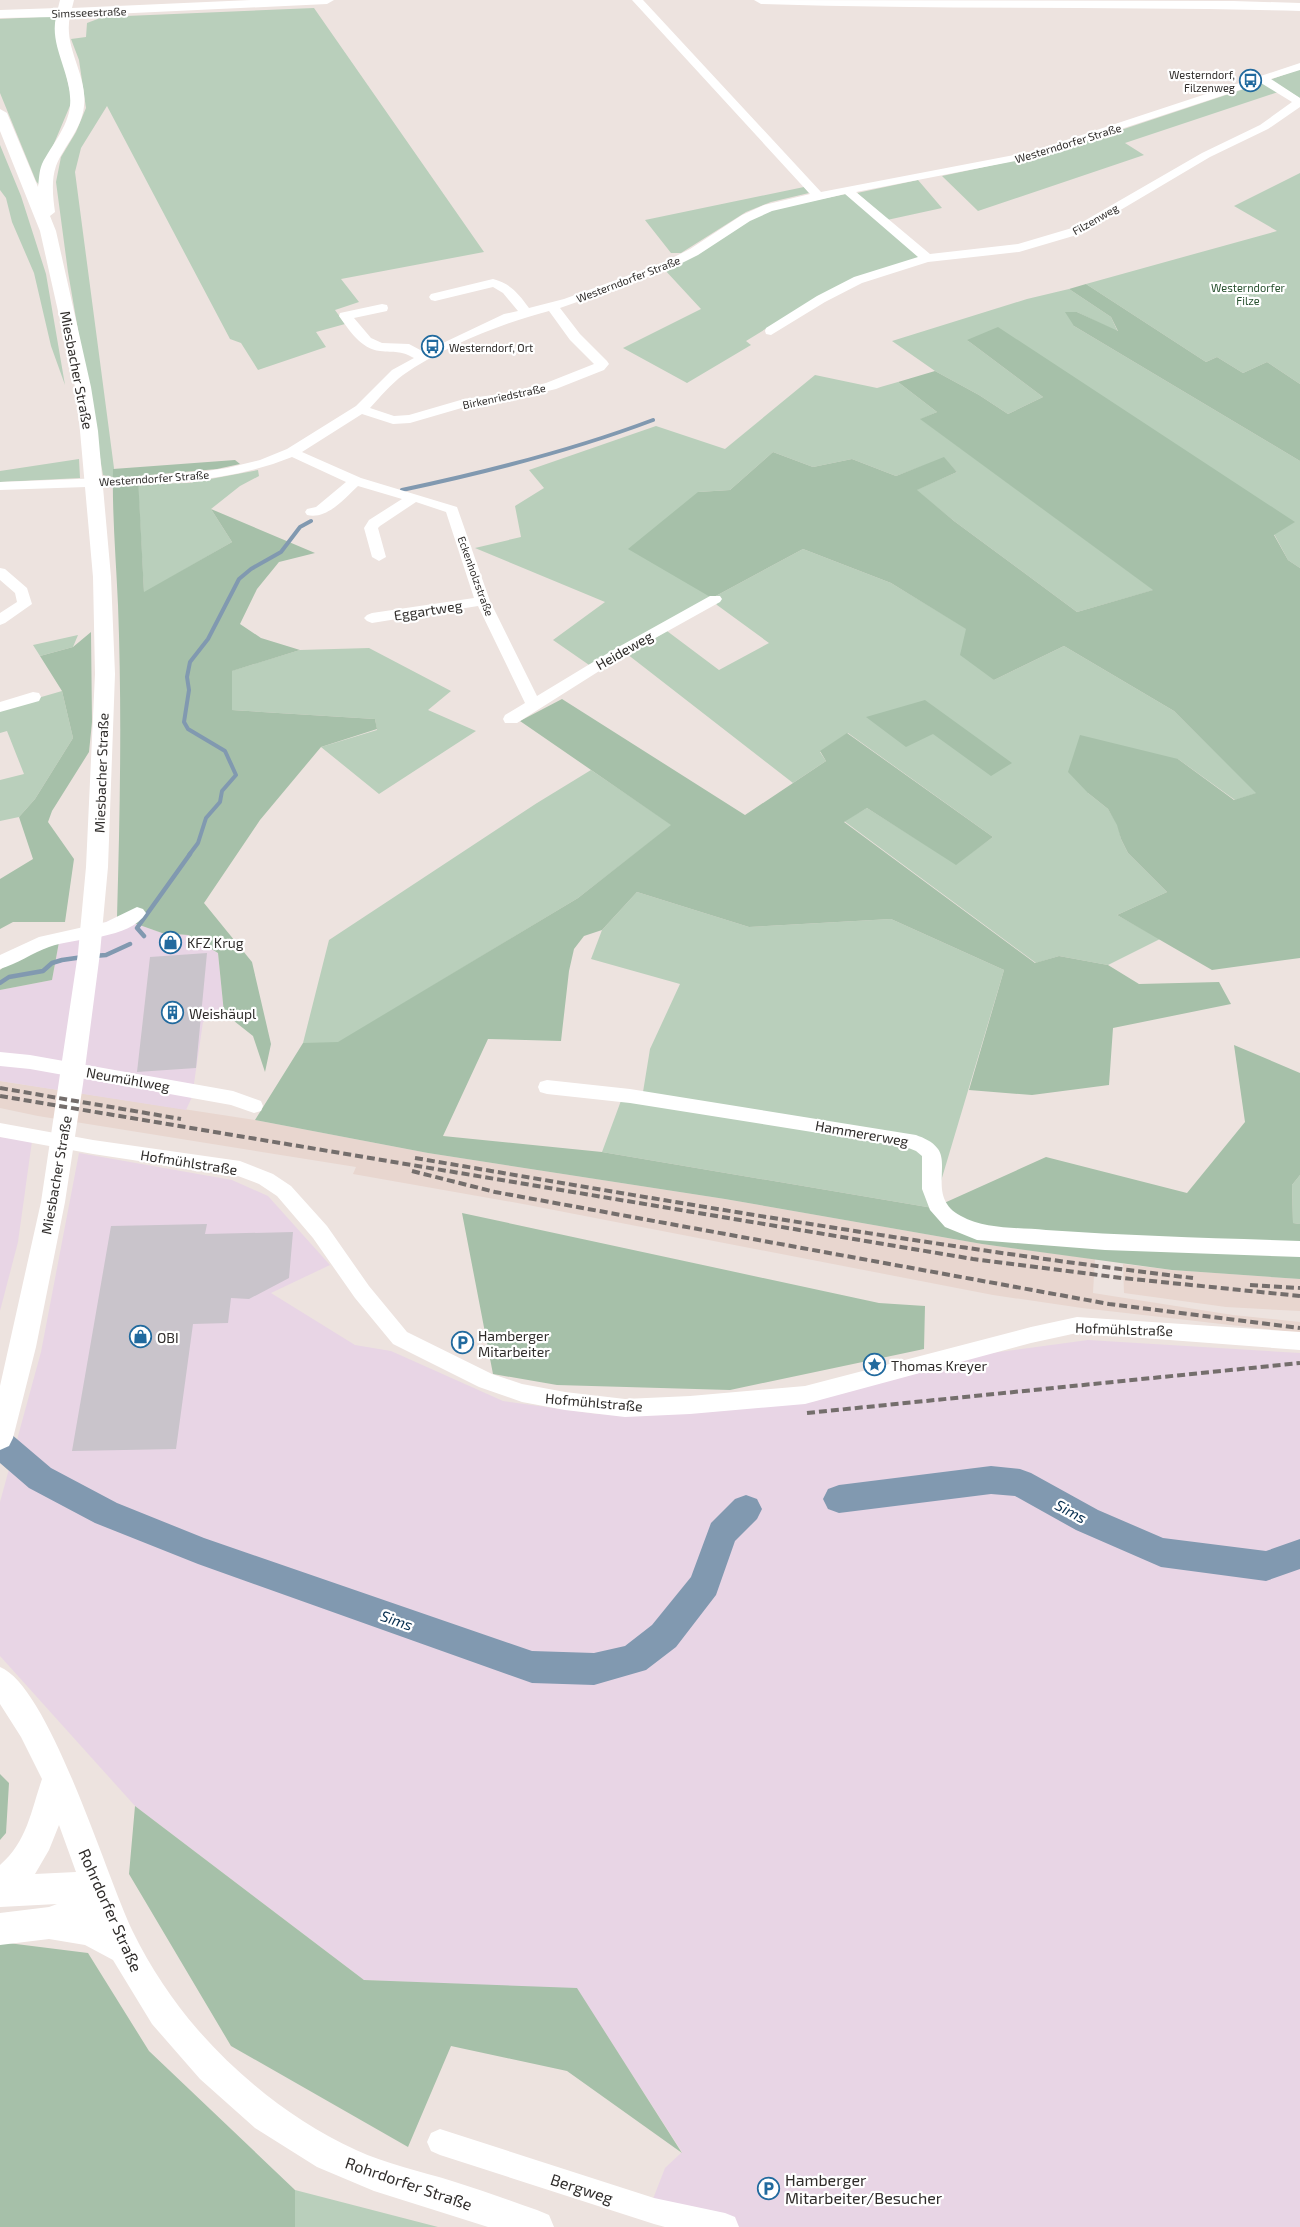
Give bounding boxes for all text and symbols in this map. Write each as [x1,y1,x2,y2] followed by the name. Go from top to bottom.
[51,4,127,20] street label: Simsseestraße
[1169,68,1235,94] place label: Westerndorf, Filzenweg
[1239,68,1263,92] bus stop icon: Westerndorf, Filzenweg
[1013,121,1123,165] street label: Westerndorfer Straße
[1070,201,1120,237] street label: Filzenweg
[574,253,682,305] street label: Westerndorfer Straße
[1211,281,1286,307] park label: Westerndorfer Filze
[57,309,97,431] street label: Miesbacher Straße
[421,335,445,359] bus stop icon: Westerndorf, Ort
[449,341,533,354] place label: Westerndorf, Ort
[461,381,547,411] street label: Birkenriedstraße
[99,468,210,488] street label: Westerndorfer Straße
[455,534,497,618] street label: Eckenholzstraße
[393,596,464,624] street label: Eggartweg
[593,627,656,673] street label: Heideweg
[90,713,112,833] street label: Miesbacher Straße
[159,930,183,954] shop icon: KFZ Krug
[187,934,244,951] place label: KFZ Krug
[161,1001,185,1025] building icon: Weishäupl
[189,1005,257,1022] place label: Weishäupl
[85,1063,171,1095] street label: Neumühlweg
[37,1114,75,1236] street label: Miesbacher Straße
[814,1116,910,1150] street label: Hammererweg
[139,1146,239,1178] street label: Hofmühlstraße
[1075,1319,1173,1339] street label: Hofmühlstraße
[129,1325,153,1349] shop icon: OBI
[478,1327,550,1360] place label: Hamberger Mitarbeiter
[157,1329,179,1346] place label: OBI
[450,1331,474,1355] parking icon: Hamberger Mitarbeiter
[863,1353,887,1377] place icon: Thomas Kreyer
[891,1357,987,1374] place label: Thomas Kreyer
[545,1389,643,1415] street label: Hofmühlstraße
[1052,1495,1090,1527] water label: Sims
[379,1606,416,1634] water label: Sims
[75,1845,147,1975] street label: Rohrdorfer Straße
[343,2152,475,2214] street label: Rohrdorfer Straße
[548,2169,616,2207] street label: Bergweg
[785,2170,943,2207] place label: Hamberger Mitarbeiter/Besucher
[757,2176,781,2200] parking icon: Hamberger Mitarbeiter/Besucher

